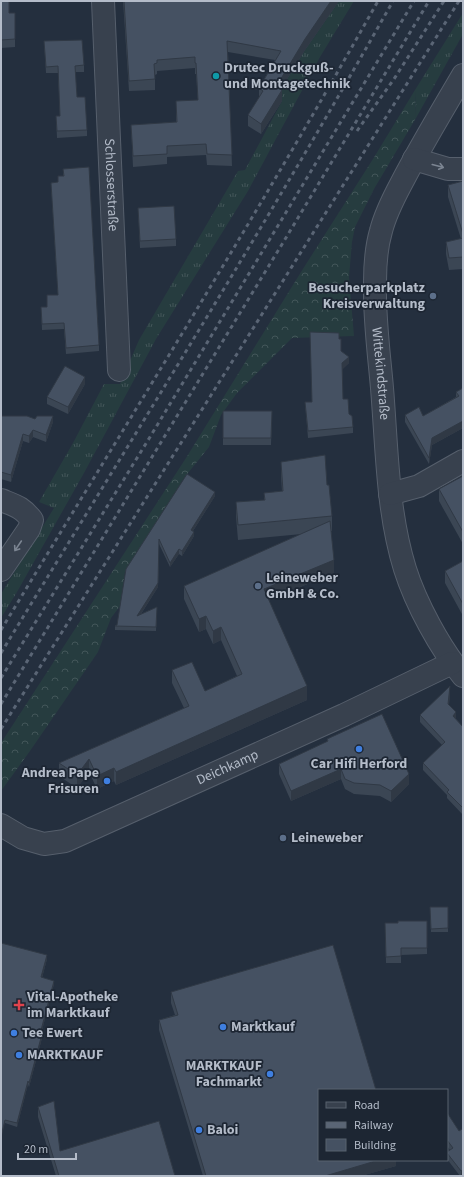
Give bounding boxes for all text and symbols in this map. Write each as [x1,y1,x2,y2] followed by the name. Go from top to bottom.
[224,58,351,94] place label: Drutec Druckguß- und Montagetechnik
[211,71,221,81] marker: Drutec Druckguß- und Montagetechnik
[99,138,123,232] street label: Schlosserstraße
[431,163,444,170] one-way arrow
[308,278,426,314] place label: Besucherparkplatz Kreisverwaltung
[428,291,438,301] marker: Besucherparkplatz Kreisverwaltung
[366,326,394,421] street label: Wittekindstraße
[13,540,22,551] one-way arrow
[266,568,339,604] place label: Leineweber GmbH & Co.
[253,581,263,591] marker: Leineweber GmbH & Co.
[354,744,364,754] marker: Car Hifi Herford
[193,745,262,790] street label: Deichkamp
[311,754,407,774] place label: Car Hifi Herford
[21,763,99,799] place label: Andrea Pape Frisuren
[102,776,112,786] marker: Andrea Pape Frisuren
[291,828,364,848] place label: Leineweber
[278,833,288,843] marker: Leineweber
[26,987,118,1023] place label: Vital-Apotheke im Marktkauf
[14,1000,24,1010] marker: Vital-Apotheke im Marktkauf
[231,1017,296,1037] place label: Marktkauf
[218,1022,228,1032] marker: Marktkauf
[22,1023,83,1043] place label: Tee Ewert
[9,1028,19,1038] marker: Tee Ewert
[27,1045,103,1065] place label: MARKTKAUF
[14,1050,24,1060] marker: MARKTKAUF
[186,1056,263,1092] place label: MARKTKAUF Fachmarkt
[265,1069,275,1079] marker: MARKTKAUF Fachmarkt
[318,1089,448,1161] legend
[354,1097,380,1114] text: Road
[354,1117,393,1134] text: Railway
[207,1120,239,1140] place label: Baloi
[194,1125,204,1135] marker: Baloi
[18,1135,76,1161] scale bar
[354,1137,396,1154] text: Building
[24,1141,48,1158] text: 20 m

